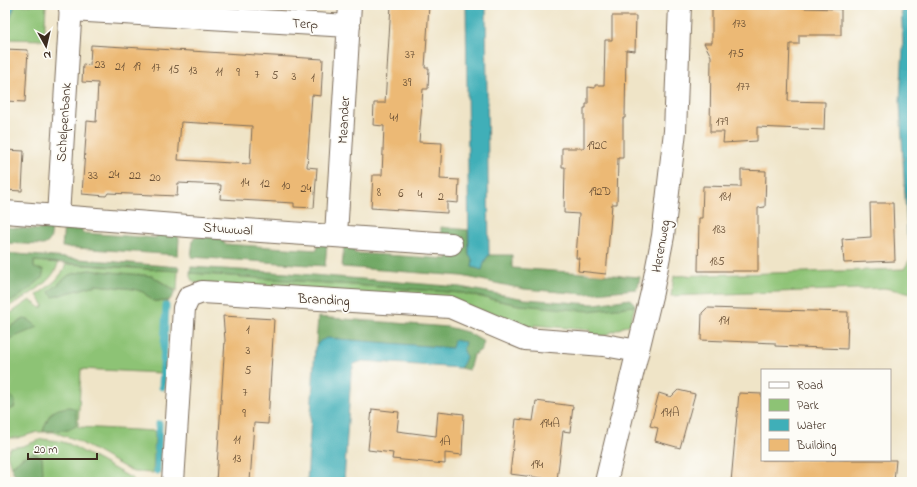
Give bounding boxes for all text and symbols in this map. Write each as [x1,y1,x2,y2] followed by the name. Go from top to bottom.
[291,13,319,36] street label: Terp
[732,15,746,33] house number: 173
[26,26,66,66] north arrow
[728,45,744,63] house number: 175
[42,46,52,63] text: N
[405,46,415,64] house number: 37
[95,56,106,74] house number: 23
[115,58,125,76] house number: 21
[133,58,141,76] house number: 19
[152,59,160,77] house number: 17
[169,61,179,79] house number: 15
[189,62,197,80] house number: 13
[215,63,223,81] house number: 11
[236,64,240,82] house number: 9
[255,66,260,84] house number: 7
[272,67,279,85] house number: 5
[292,68,297,86] house number: 3
[311,69,315,87] house number: 1
[403,74,412,92] house number: 39
[736,78,750,96] house number: 177
[51,81,78,162] street label: Schelpenbank
[333,95,356,144] street label: Meander
[390,109,399,127] house number: 41
[716,113,729,131] house number: 179
[587,137,607,155] house number: 192C
[109,166,120,184] house number: 24
[88,167,98,185] house number: 33
[129,167,141,185] house number: 22
[149,169,161,187] house number: 20
[241,174,249,192] house number: 14
[260,175,270,193] house number: 12
[281,177,291,195] house number: 10
[301,180,312,198] house number: 24
[589,183,611,201] house number: 192D
[377,184,382,202] house number: 8
[398,185,404,203] house number: 6
[418,186,423,204] house number: 4
[438,188,444,206] house number: 2
[719,188,731,206] house number: 181
[202,217,254,242] street label: Stuwwal
[646,218,677,275] street label: Herenweg
[712,221,726,239] house number: 183
[709,253,725,271] house number: 185
[296,289,350,313] street label: Branding
[718,312,730,330] house number: 191
[246,321,250,339] house number: 1
[246,342,251,360] house number: 3
[245,362,252,380] house number: 5
[761,369,891,461] legend
[797,377,823,395] text: Road
[243,384,248,402] house number: 7
[797,397,819,415] text: Park
[661,404,679,422] house number: 191A
[242,405,246,423] house number: 9
[540,415,560,433] house number: 194A
[797,417,826,435] text: Water
[233,431,241,449] house number: 11
[439,433,451,451] house number: 1A
[28,435,97,461] scale bar
[796,437,836,456] text: Building
[34,441,57,459] text: 20 m
[233,450,241,468] house number: 13
[531,456,543,474] house number: 194

